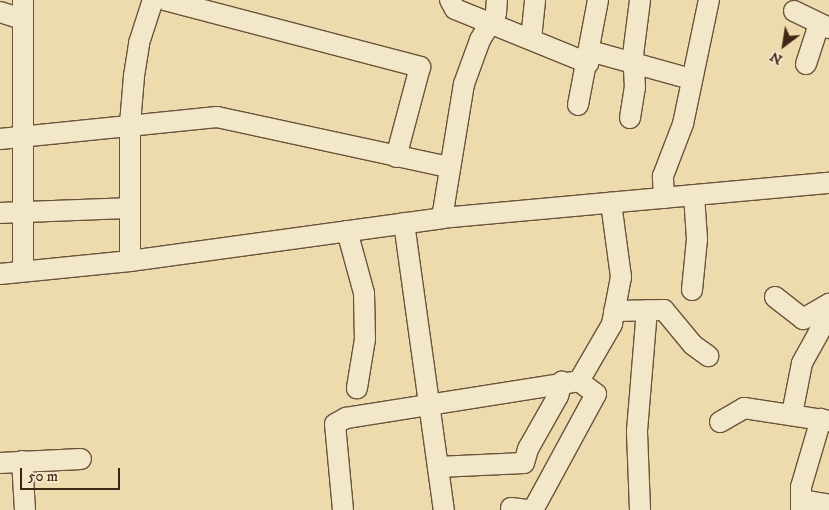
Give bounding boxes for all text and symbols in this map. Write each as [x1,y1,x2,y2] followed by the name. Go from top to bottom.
[759,20,809,70] north arrow
[767,47,786,69] text: N
[22,458,122,490] scale bar
[28,467,58,486] text: 50 m

